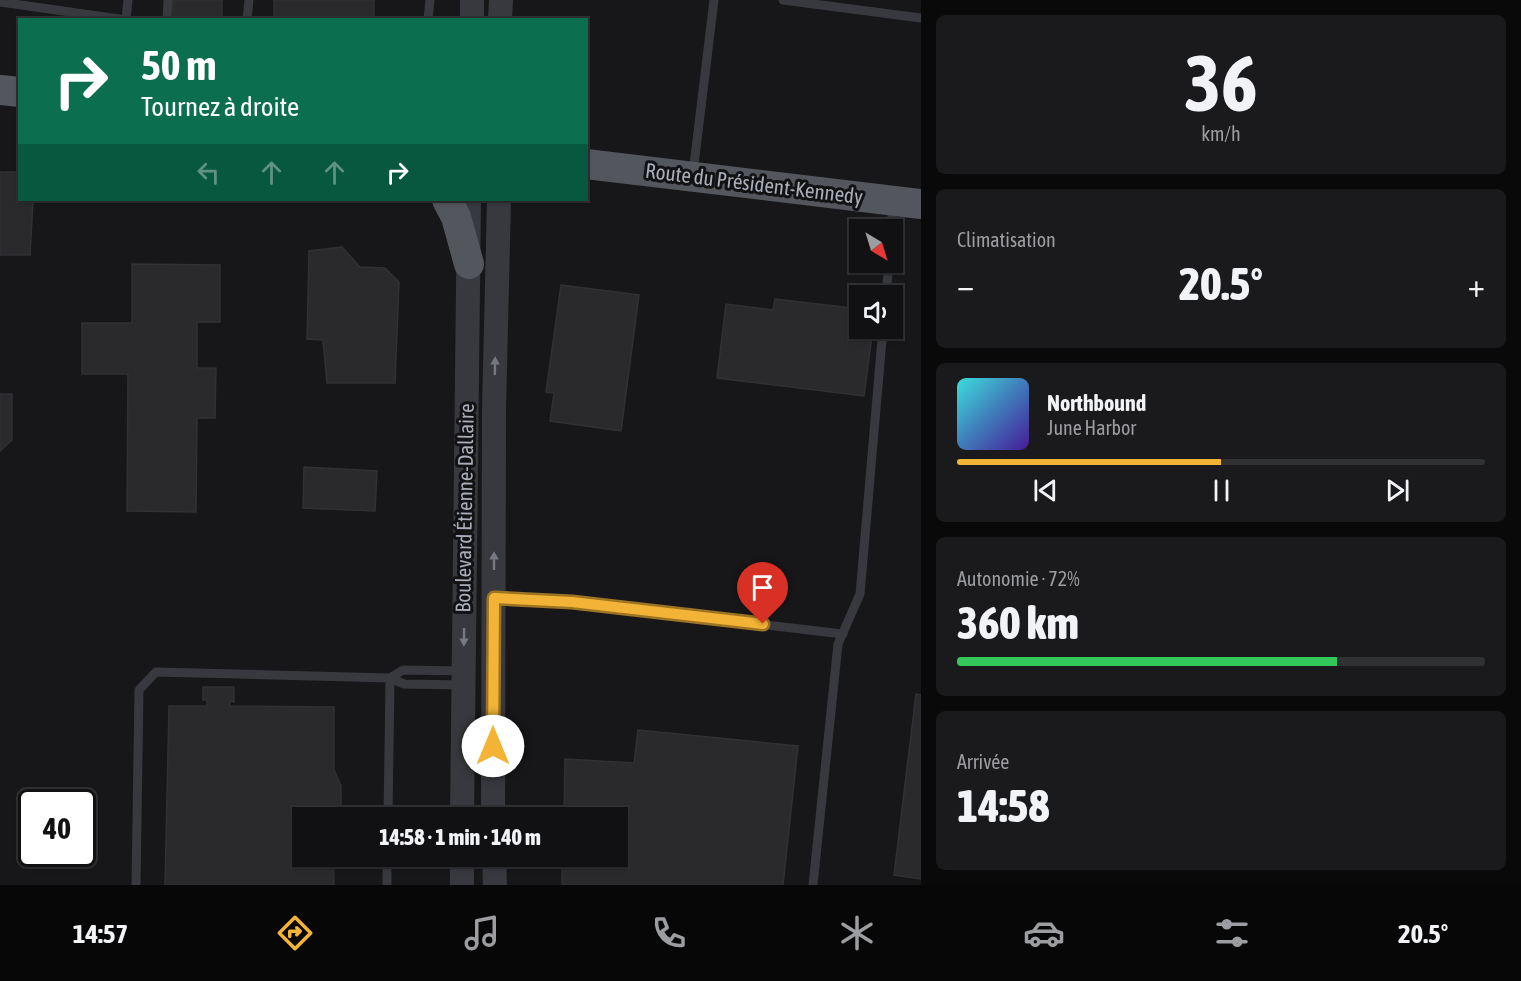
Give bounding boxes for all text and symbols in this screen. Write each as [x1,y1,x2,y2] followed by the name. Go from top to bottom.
[1184,38,1258,128] text: 36
[141,41,216,89] text: 50 m
[42,42,120,120] icon: right
[141,91,299,122] text: Tournez à droite
[1201,122,1241,145] text: km/h
[192,156,225,189] icon: left
[255,156,288,189] icon: ahead
[318,156,351,189] icon: ahead
[381,156,414,189] icon: right
[644,158,865,208] street label: Route du Président-Kennedy
[849,219,903,273] north arrow
[849,219,903,339] map controls
[957,228,1056,251] text: Climatisation
[1179,258,1263,310] text: 20.5°
[957,266,974,304] text: −
[1468,266,1485,304] text: +
[849,285,903,339] button: sound
[490,357,500,376] one-way arrow
[1047,390,1146,416] text: Northbound
[450,403,478,613] street label: Boulevard Étienne-Dallaire
[1047,416,1136,439] text: June Harbor
[1029,474,1062,507] icon: previous
[1205,474,1238,507] icon: pause
[1381,474,1414,507] icon: next
[489,552,499,571] one-way arrow
[737,562,788,624] pin
[957,567,1080,590] text: Autonomie · 72%
[746,571,779,604] icon: arrive
[957,597,1079,649] text: 360 km
[459,628,469,647] one-way arrow
[461,714,525,778] position arrow
[957,750,1009,773] text: Arrivée
[957,780,1050,832] text: 14:58
[18,789,96,867] speed limit sign: 40
[379,824,541,850] text: 14:58 · 1 min · 140 m
[274,912,316,954] icon: directions
[461,912,503,954] icon: music
[648,912,690,954] icon: phone
[836,912,878,954] icon: climate
[1023,912,1065,954] icon: car
[1211,912,1253,954] icon: filters
[73,918,128,949] text: 14:57
[1398,918,1448,949] text: 20.5°

